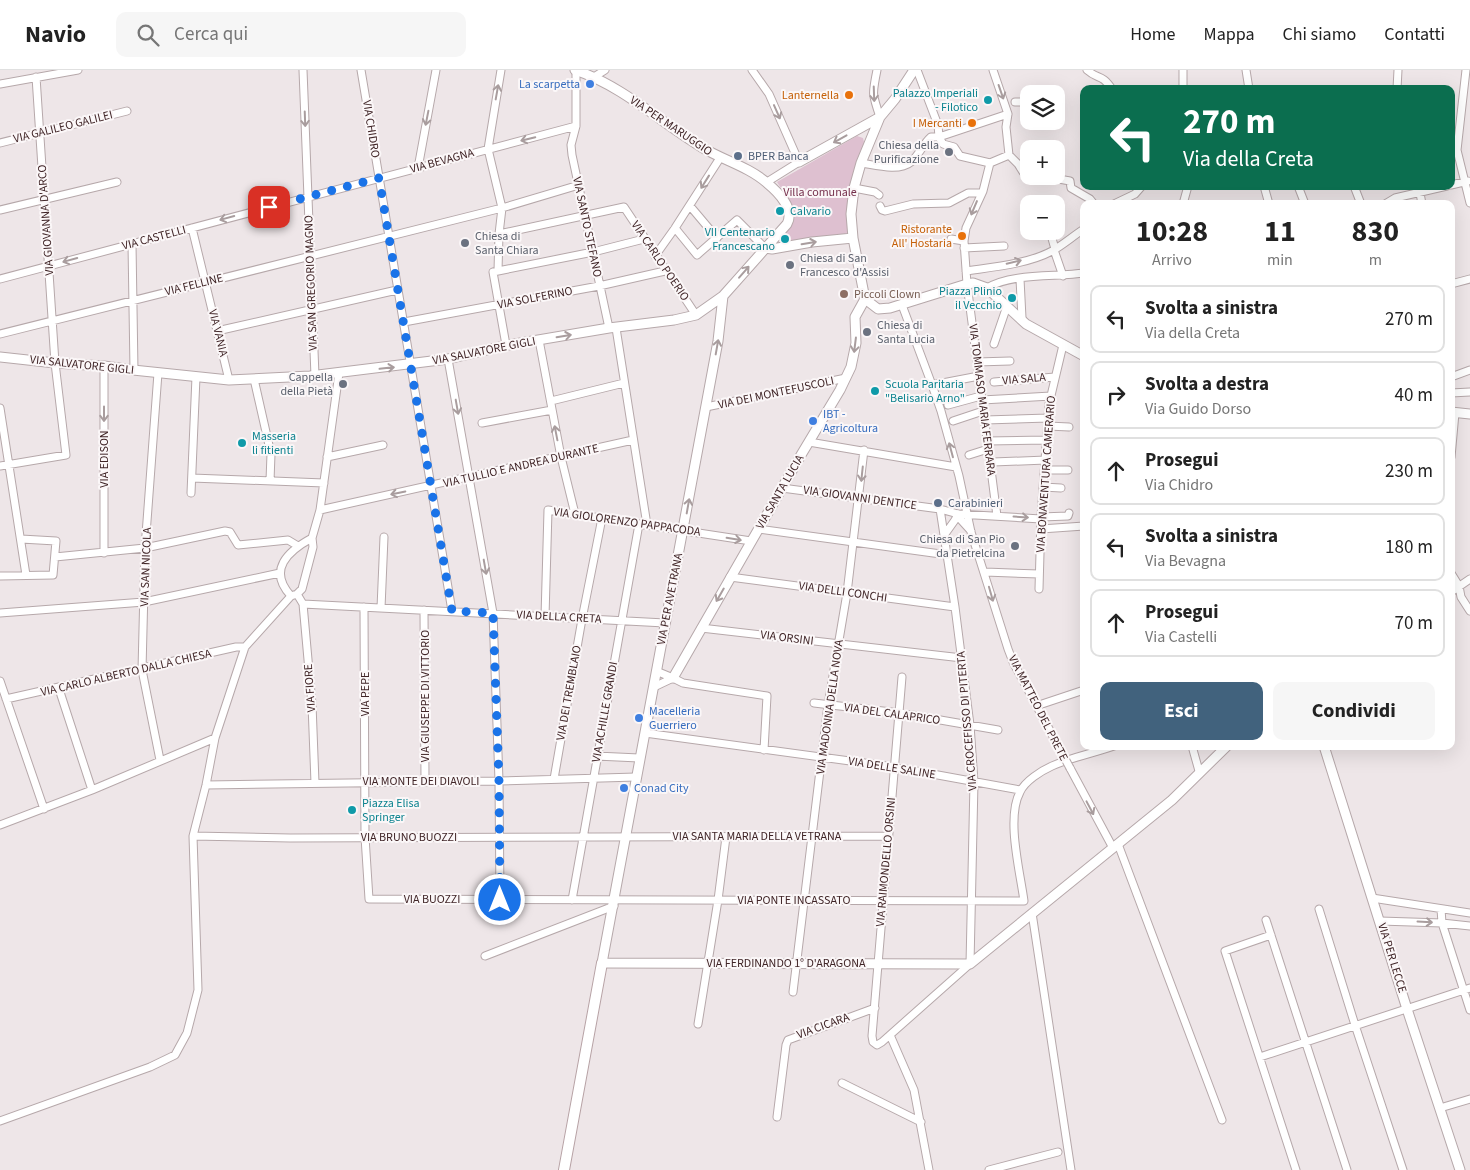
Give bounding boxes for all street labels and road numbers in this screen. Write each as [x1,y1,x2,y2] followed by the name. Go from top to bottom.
[626,92,716,160] street label: VIA PER MARUGGIO
[358,99,384,159] street label: VIA CHIDRO
[12,106,114,148] street label: VIA GALILEO GALILEI
[408,144,476,178] street label: VIA BEVAGNA
[34,164,58,276] street label: VIA GIOVANNA D'ARCO
[568,175,606,279] street label: VIA SANTO STEFANO
[300,215,322,351] street label: VIA SAN GREGORIO MAGNO
[627,218,693,304] street label: VIA CARLO POERIO
[120,221,188,255] street label: VIA CASTELLI
[163,270,225,300] street label: VIA FELLINE
[496,282,574,314] street label: VIA SOLFERINO
[204,308,232,359] street label: VIA VANIA
[964,323,1000,477] street label: VIA TOMMASO MARIA FERRARA
[431,333,537,369] street label: VIA SALVATORE GIGLI
[29,351,135,379] street label: VIA SALVATORE GIGLI
[1002,369,1047,389] street label: VIA SALA
[716,372,836,414] street label: VIA DEI MONTEFUSCOLI
[1032,395,1060,553] street label: VIA BONAVENTURA CAMERARIO
[96,430,113,488] street label: VIA EDISON
[442,440,600,492] street label: VIA TULLIO E ANDREA DURANTE
[752,451,808,532] street label: VIA SANTA LUCIA
[802,482,918,514] street label: VIA GIOVANNI DENTICE
[552,503,702,541] street label: VIA GIOLORENZO PAPPACODA
[136,527,156,607] street label: VIA SAN NICOLA
[653,551,687,646] street label: VIA PER AVETRANA
[798,577,888,607] street label: VIA DELLI CONCHI
[516,606,602,628] street label: VIA DELLA CRETA
[759,626,815,650] street label: VIA ORSINI
[417,630,434,762] street label: VIA GIUSEPPE DI VITTORIO
[812,638,848,775] street label: VIA MADONNA DELLA NOVA
[552,644,586,742] street label: VIA DEI TREMBLAIO
[39,645,213,701] street label: VIA CARLO ALBERTO DALLA CHIESA
[952,650,982,791] street label: VIA CROCEFISSO DI PITERTA
[1004,652,1072,764] street label: VIA MATTEO DEL PRETE
[588,660,622,764] street label: VIA ACHILLE GRANDI
[300,663,320,713] street label: VIA FIORE
[357,672,374,716] street label: VIA PEPE
[843,699,941,729] street label: VIA DEL CALAPRICO
[847,753,937,783] street label: VIA DELLE SALINE
[362,773,480,790] street label: VIA MONTE DEI DIAVOLI
[872,797,900,927] street label: VIA RAIMONDELLO ORSINI
[673,828,842,845] street label: VIA SANTA MARIA DELLA VETRANA
[361,829,457,846] street label: VIA BRUNO BUOZZI
[404,891,460,908] street label: VIA BUOZZI
[738,892,850,909] street label: VIA PONTE INCASSATO
[1373,921,1411,995] street label: VIA PER LECCE
[706,955,866,972] street label: VIA FERDINANDO 1° D'ARAGONA
[794,1008,852,1043] street label: VIA CICARA

